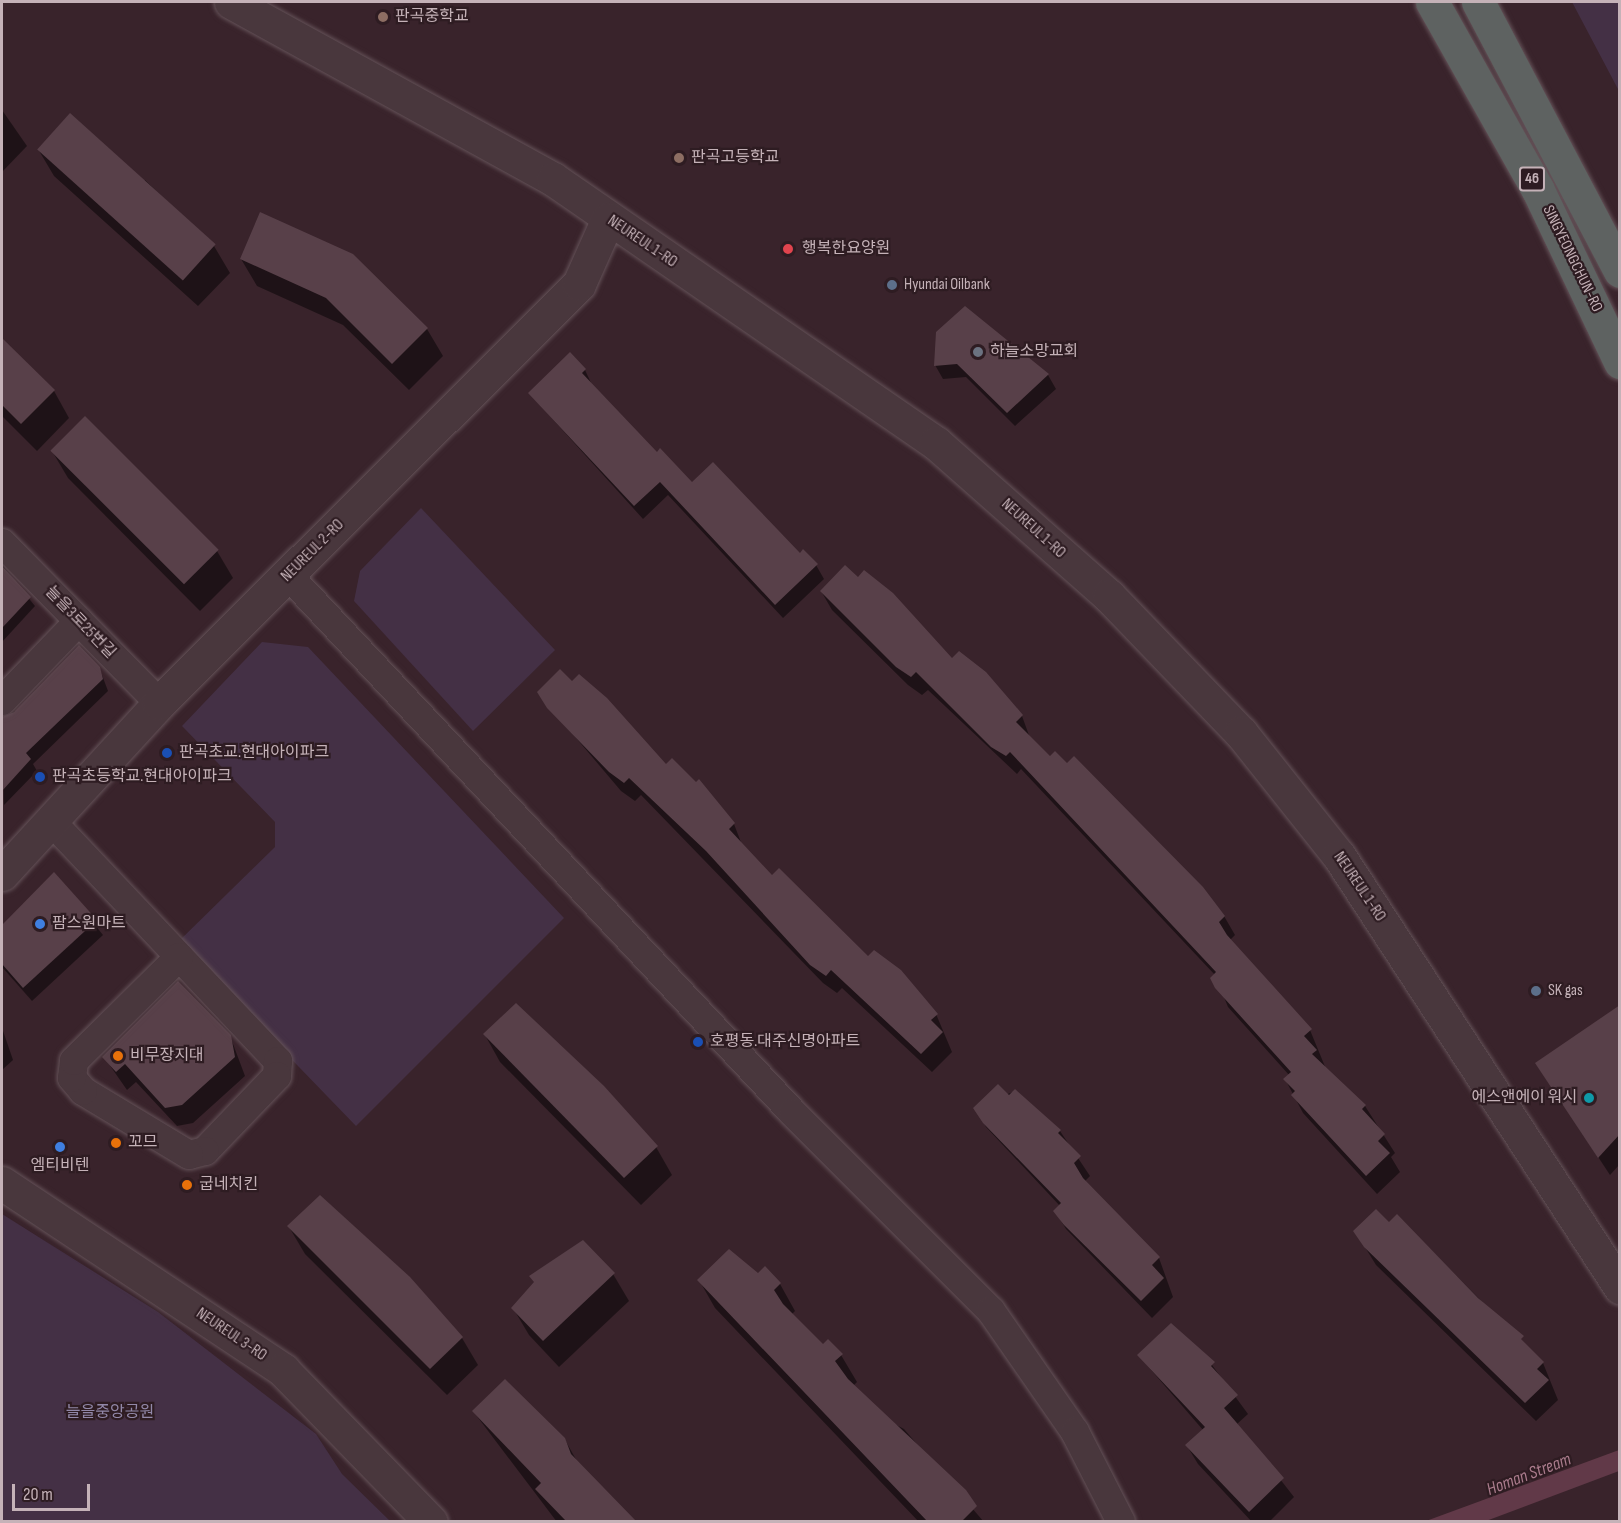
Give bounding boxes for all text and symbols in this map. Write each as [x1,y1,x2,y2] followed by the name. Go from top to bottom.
[395,7,469,27] place label: 판곡중학교
[376,10,390,24] marker: 판곡중학교
[691,148,779,168] place label: 판곡고등학교
[672,151,686,165] marker: 판곡고등학교
[1518,167,1546,191] road number: 46
[1538,203,1606,315] street label: SINGYEONGCHUN-RO
[604,212,680,272] street label: NEUREUL 1-RO
[802,239,890,259] place label: 행복한요양원
[779,240,797,258] marker: 행복한요양원
[904,275,990,295] place label: Hyundai Oilbank
[885,278,899,292] marker: Hyundai Oilbank
[990,342,1078,362] place label: 하늘소망교회
[971,345,985,359] marker: 하늘소망교회
[997,495,1069,563] street label: NEUREUL 1-RO
[278,516,348,586] street label: NEUREUL 2-RO
[41,583,119,663] street label: 늘을3로25번길
[179,743,329,763] place label: 판곡초교.현대아이파크
[160,746,174,760] marker: 판곡초교.현대아이파크
[52,767,232,787] place label: 판곡초등학교.현대아이파크
[33,770,47,784] marker: 판곡초등학교.현대아이파크
[1329,849,1389,925] street label: NEUREUL 1-RO
[52,914,126,934] place label: 팜스원마트
[33,917,47,931] marker: 팜스원마트
[1548,981,1583,1001] place label: SK gas
[1529,984,1543,998] marker: SK gas
[710,1032,860,1052] place label: 호평동.대주신명아파트
[691,1035,705,1049] marker: 호평동.대주신명아파트
[130,1046,204,1066] place label: 비무장지대
[111,1049,125,1063] marker: 비무장지대
[1471,1088,1577,1108] place label: 에스앤에이 워시
[1582,1091,1596,1105] marker: 에스앤에이 워시
[128,1133,157,1153] place label: 꼬므
[109,1136,123,1150] marker: 꼬므
[53,1140,67,1154] marker: 엠티비텐
[31,1156,89,1176] place label: 엠티비텐
[199,1175,258,1195] place label: 굽네치킨
[180,1178,194,1192] marker: 굽네치킨
[192,1304,270,1366] street label: NEUREUL 3-RO
[66,1403,154,1423] park label: 늘을중앙공원
[1484,1449,1574,1501] water label: Homan Stream
[15,1472,93,1510] scale bar
[23,1484,53,1505] text: 20 m

